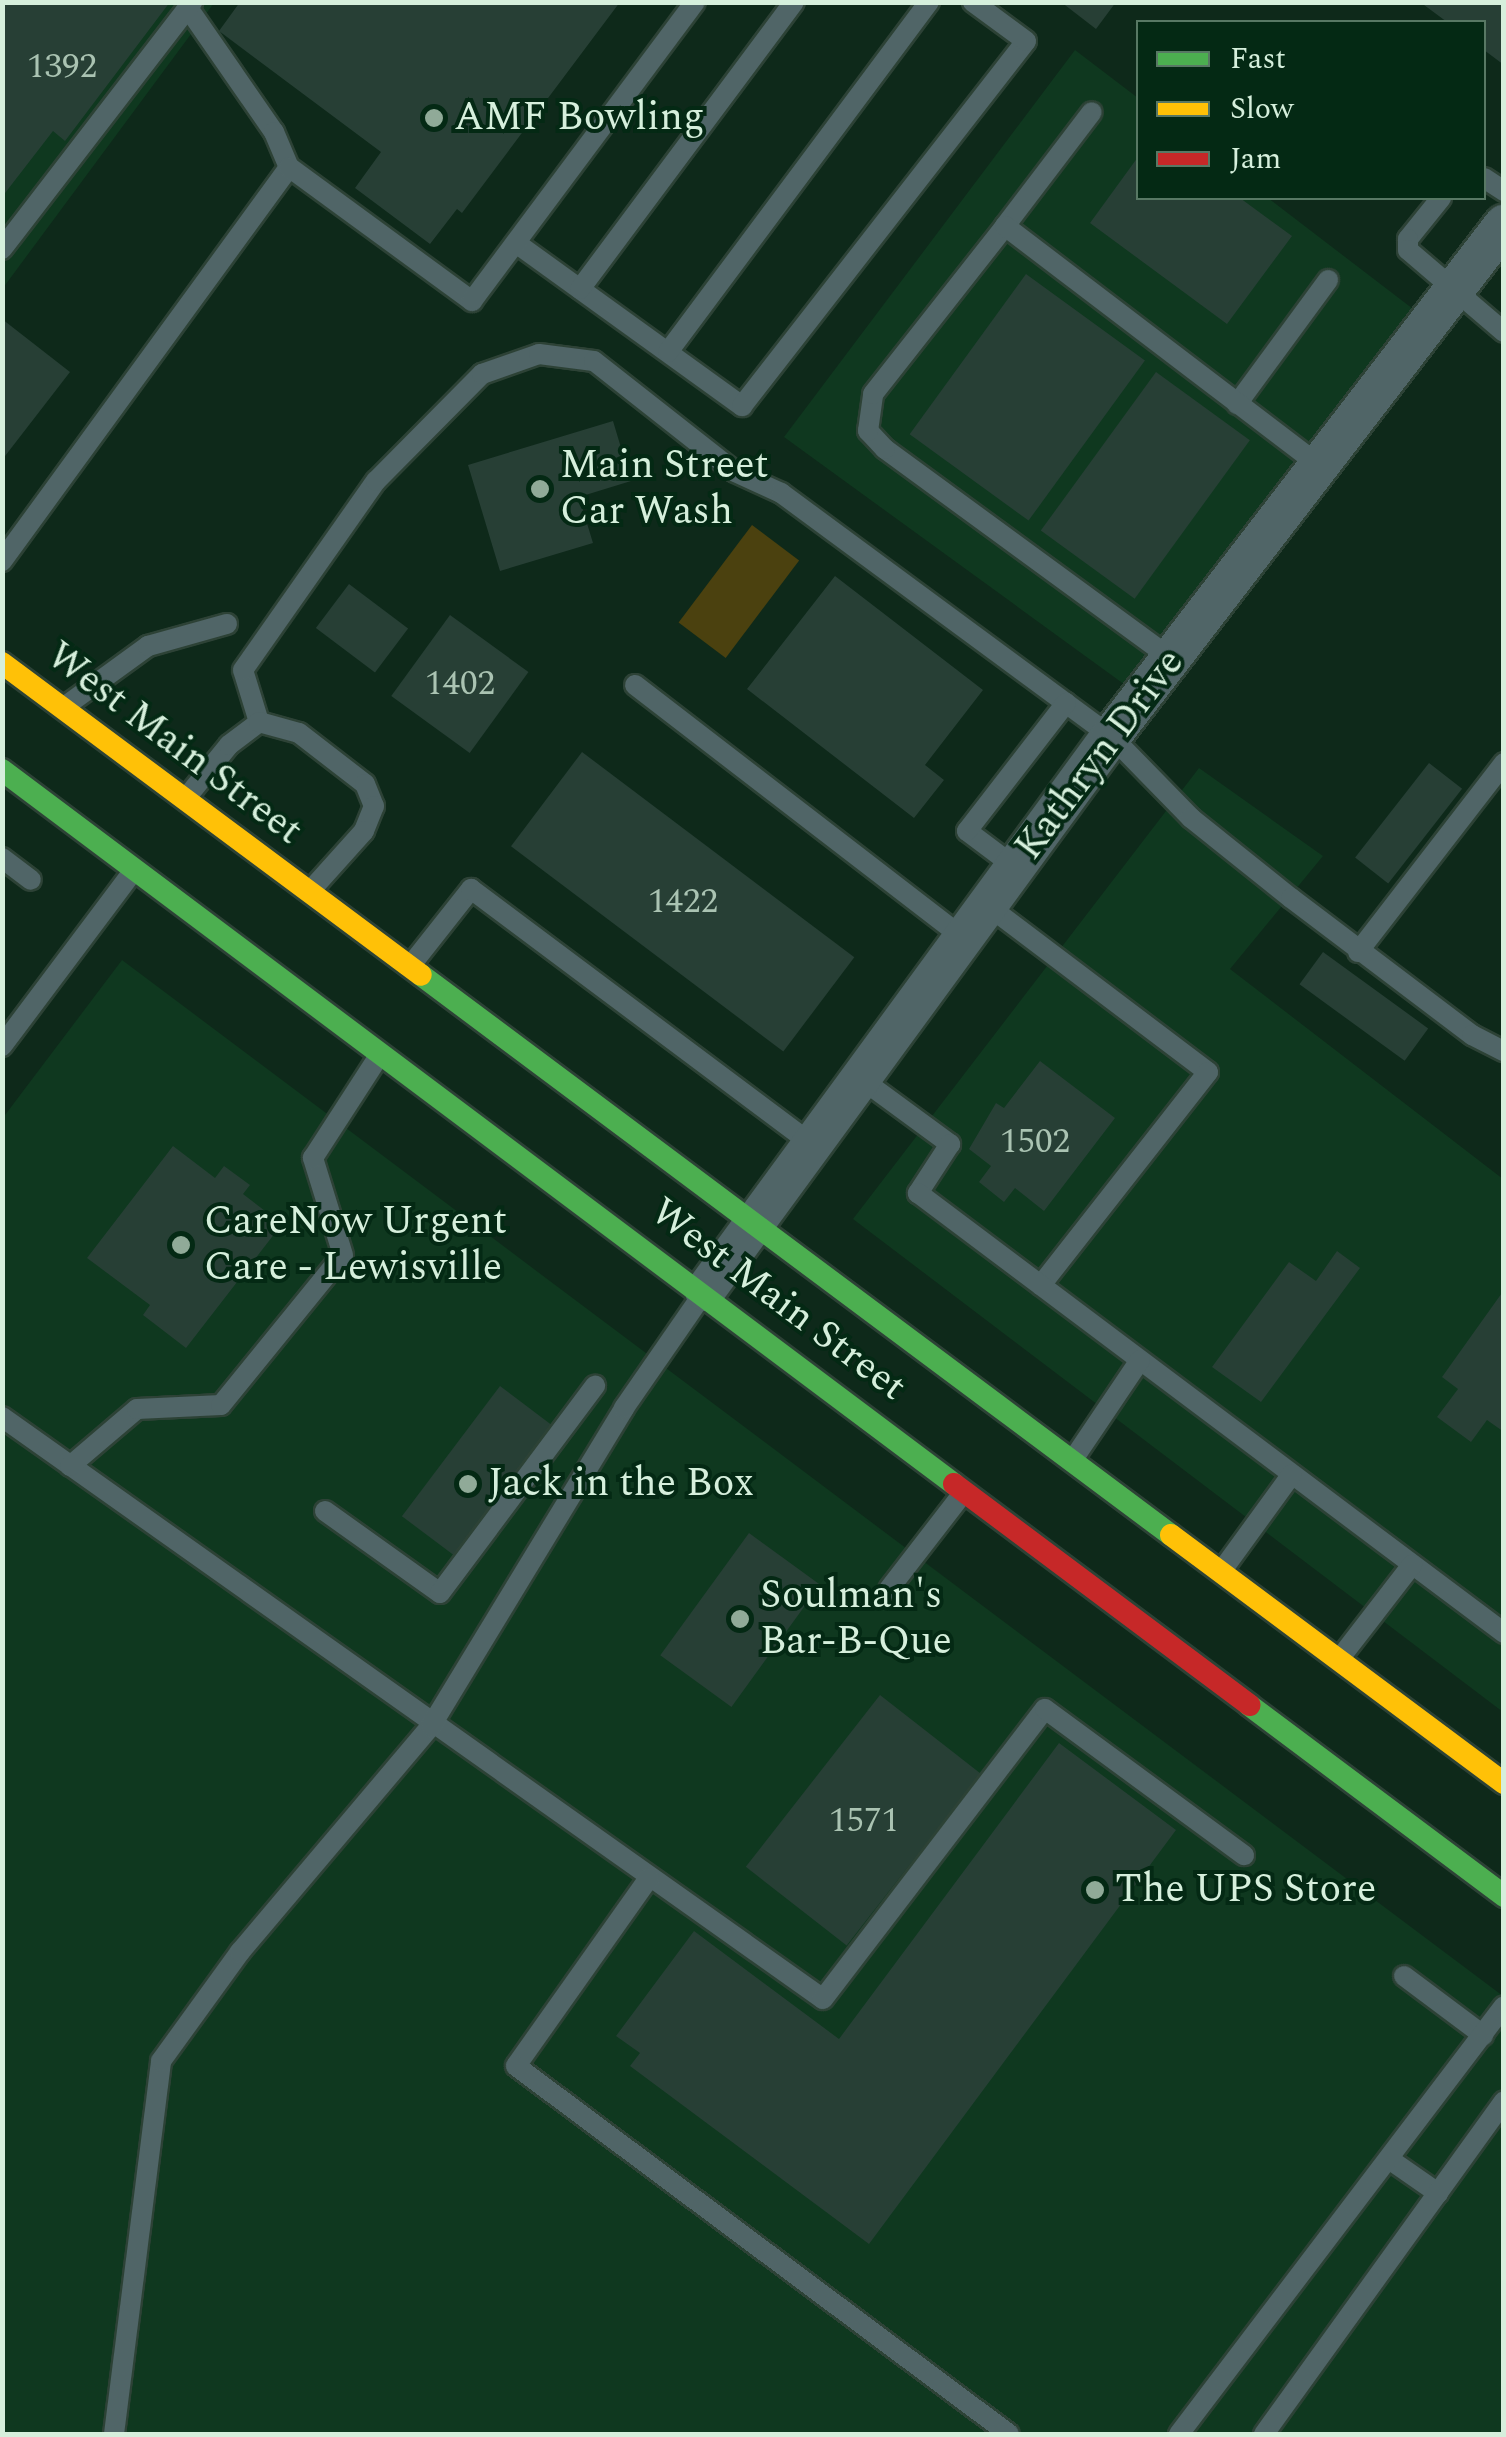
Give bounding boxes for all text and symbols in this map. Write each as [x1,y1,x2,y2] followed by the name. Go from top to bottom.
[1136,20,1486,200] legend
[1230,36,1286,82] text: Fast
[27,46,97,88] house number: 1392
[1230,86,1294,132] text: Slow
[454,94,705,142] place label: AMF Bowling
[423,107,445,129] marker: AMF Bowling
[1230,136,1281,182] text: Jam
[560,442,769,536] place label: Main Street Car Wash
[529,478,551,500] marker: Main Street Car Wash
[37,632,311,856] street label: West Main Street
[1005,640,1195,870] street label: Kathryn Drive
[425,663,495,705] house number: 1402
[648,881,718,923] house number: 1422
[1000,1121,1070,1163] house number: 1502
[641,1188,915,1412] street label: West Main Street
[204,1198,507,1292] place label: CareNow Urgent Care - Lewisville
[168,1232,194,1258] marker: CareNow Urgent Care - Lewisville
[488,1460,754,1508] place label: Jack in the Box
[457,1473,479,1495] marker: Jack in the Box
[760,1572,952,1666] place label: Soulman's Bar-B-Que
[729,1608,751,1630] marker: Soulman's Bar-B-Que
[829,1800,899,1842] house number: 1571
[1115,1866,1376,1914] place label: The UPS Store
[1084,1879,1106,1901] marker: The UPS Store

